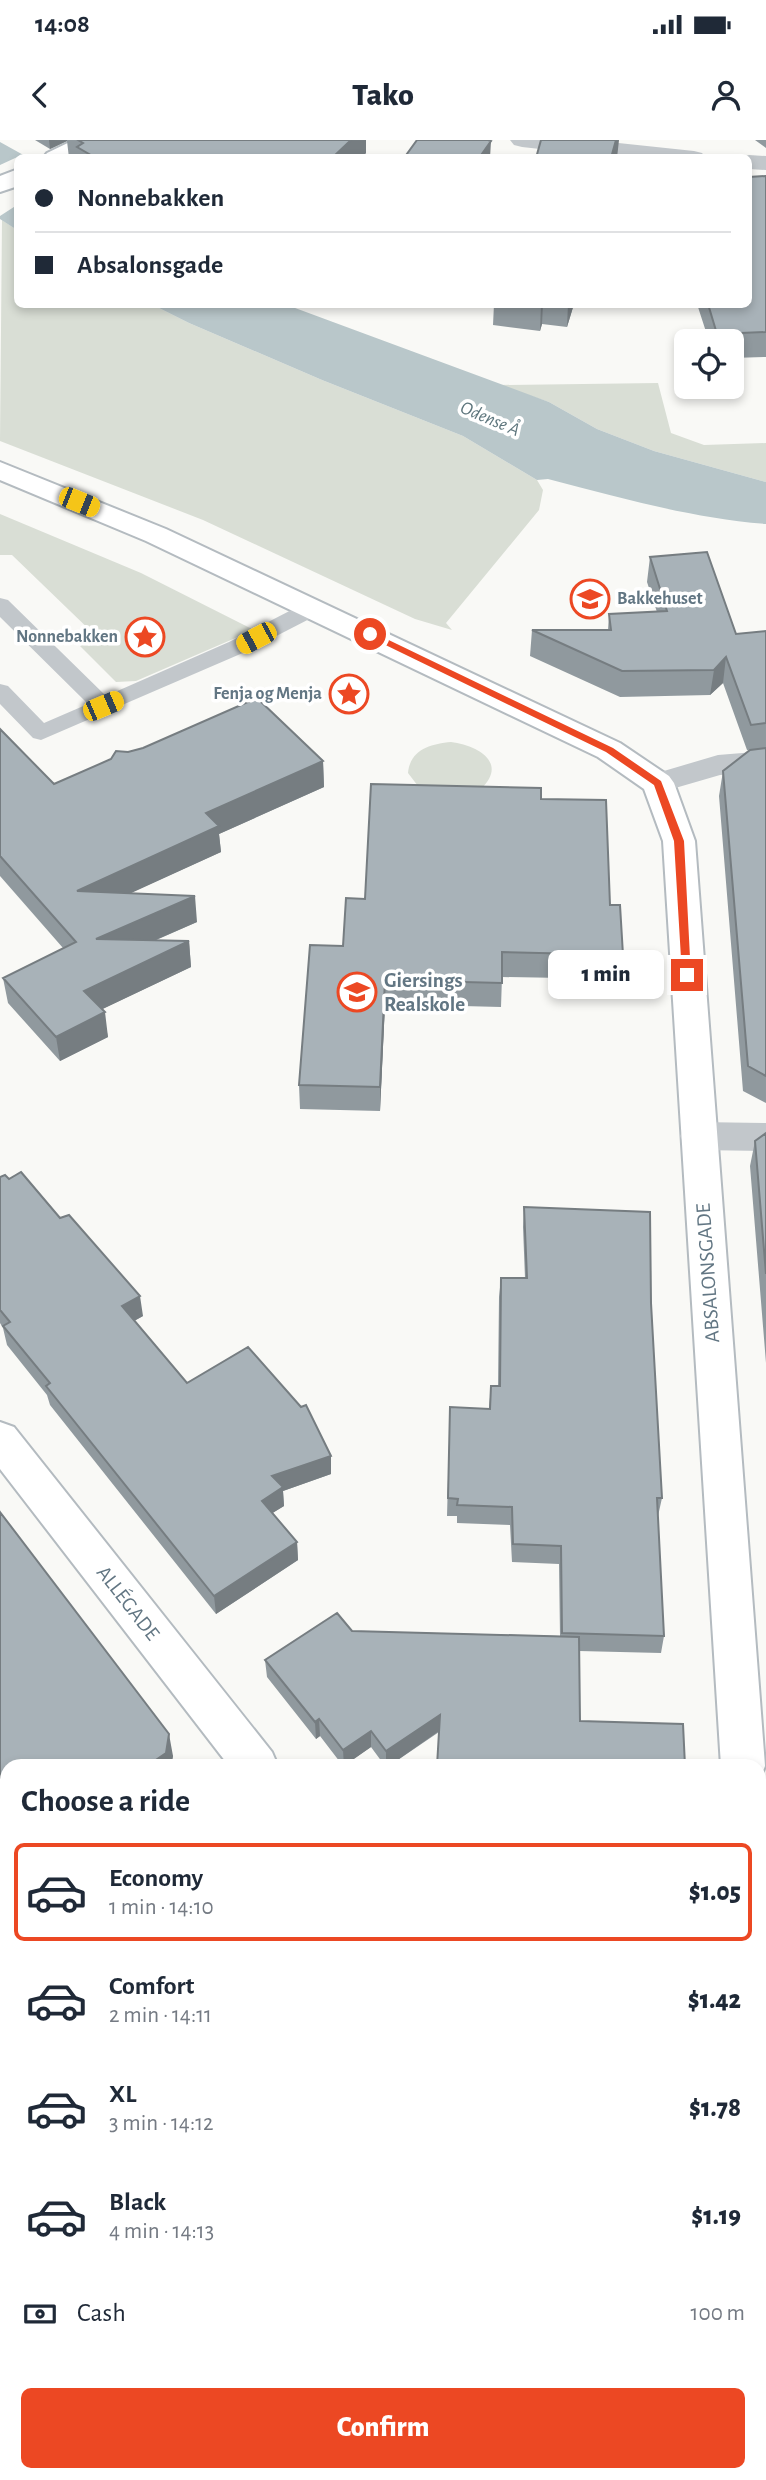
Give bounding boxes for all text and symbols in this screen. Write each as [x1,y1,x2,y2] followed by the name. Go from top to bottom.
[35,11,90,37] text: 14:08
[21,76,59,114] icon: back
[707,76,745,114] icon: person
[352,79,414,111] text: Tako
[77,185,224,211] text: Nonnebakken
[77,252,223,278] text: Absalonsgade
[674,329,744,399] map controls
[674,329,744,399] button: locate
[458,396,523,440] water label: Odense Å
[56,484,103,520] car
[569,578,611,620] school or university icon: Bakkehuset
[617,590,703,608] place label: Bakkehuset
[124,616,166,658] place icon: Nonnebakken
[354,618,386,650] route start
[233,619,280,657] car
[16,628,118,646] place label: Nonnebakken
[328,673,370,715] place icon: Fenja og Menja
[213,685,322,703] place label: Fenja og Menja
[80,688,127,724] car
[547,950,662,1000] callout: 1 min
[671,959,703,991] route end
[582,963,630,986] text: 1 min
[384,970,465,1015] place label: Giersings Realskole
[336,971,378,1013] school or university icon: Giersings Realskole
[693,1203,723,1343] street label: ABSALONSGADE
[93,1561,165,1644] street label: ALLÉGADE
[21,1785,190,1817] text: Choose a ride
[25,1861,88,1924] icon: car
[109,1865,203,1891] text: Economy
[689,1879,741,1905] text: $1.05
[109,1896,214,1919] text: 1 min · 14:10
[25,1969,88,2032] icon: car
[109,1973,194,1999] text: Comfort
[688,1987,741,2013] text: $1.42
[109,2004,212,2027] text: 2 min · 14:11
[25,2077,88,2140] icon: car
[109,2081,136,2107] text: XL
[689,2095,741,2121] text: $1.78
[109,2112,214,2135] text: 3 min · 14:12
[25,2185,88,2248] icon: car
[109,2189,166,2215] text: Black
[691,2203,741,2229] text: $1.19
[109,2220,214,2243] text: 4 min · 14:13
[21,2295,59,2333] icon: cash
[77,2300,126,2326] text: Cash
[691,2302,745,2325] text: 100 m
[21,2388,745,2468] button: Confirm

